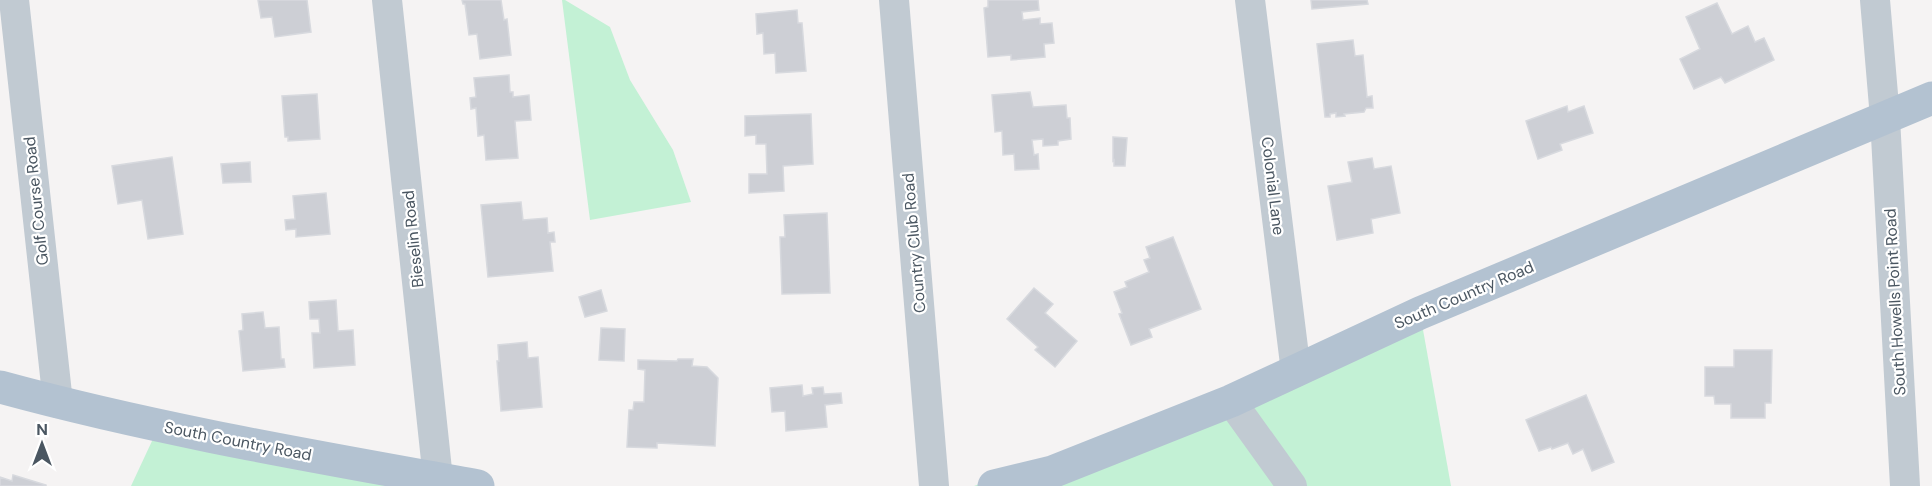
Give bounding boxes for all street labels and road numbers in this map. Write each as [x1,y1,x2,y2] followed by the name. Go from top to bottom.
[19,135,53,267] street label: Golf Course Road
[1257,136,1289,236] street label: Colonial Lane
[897,172,931,314] street label: Country Club Road
[397,189,429,289] street label: Bieselin Road
[1880,208,1910,396] street label: South Howells Point Road
[1391,256,1537,334] street label: South Country Road
[163,416,313,466] street label: South Country Road

